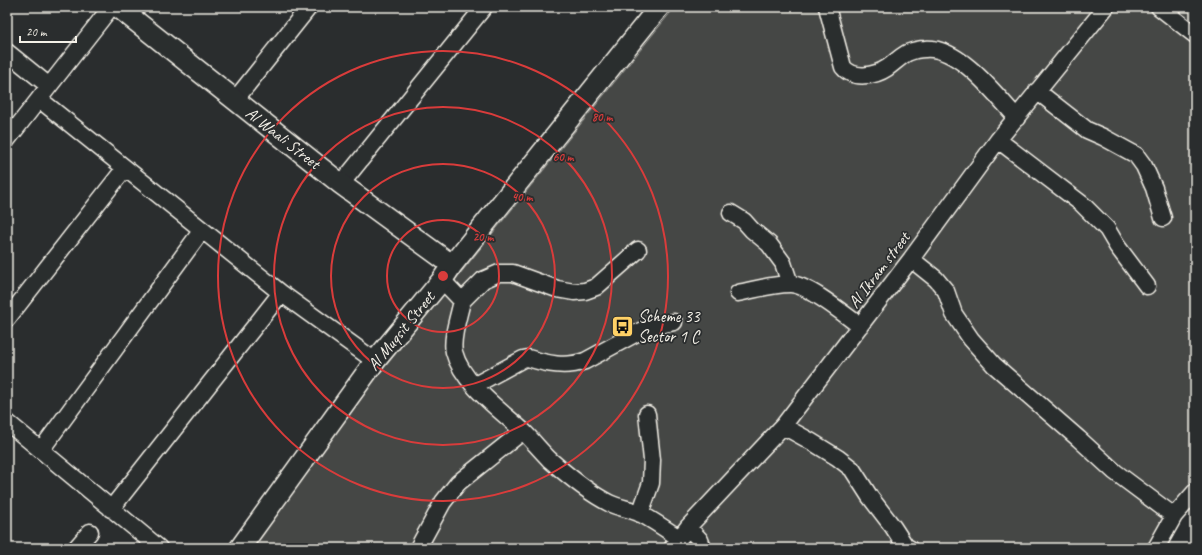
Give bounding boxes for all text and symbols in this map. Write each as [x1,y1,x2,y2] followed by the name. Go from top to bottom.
[20,18,76,44] scale bar
[26,24,48,40] text: 20 m
[242,102,326,175] street label: Al Waali Street
[592,109,613,125] text: 80 m
[553,149,575,165] text: 60 m
[512,189,533,205] text: 40 m
[844,226,916,312] street label: Al Ikram street
[473,229,494,245] text: 20 m
[436,269,450,283] centre of rings
[363,285,441,375] street label: Al Muqsit Street
[638,306,701,347] place label: Scheme 33 Sector 1 C
[609,313,635,339] bus stop icon: Scheme 33 Sector 1 C

